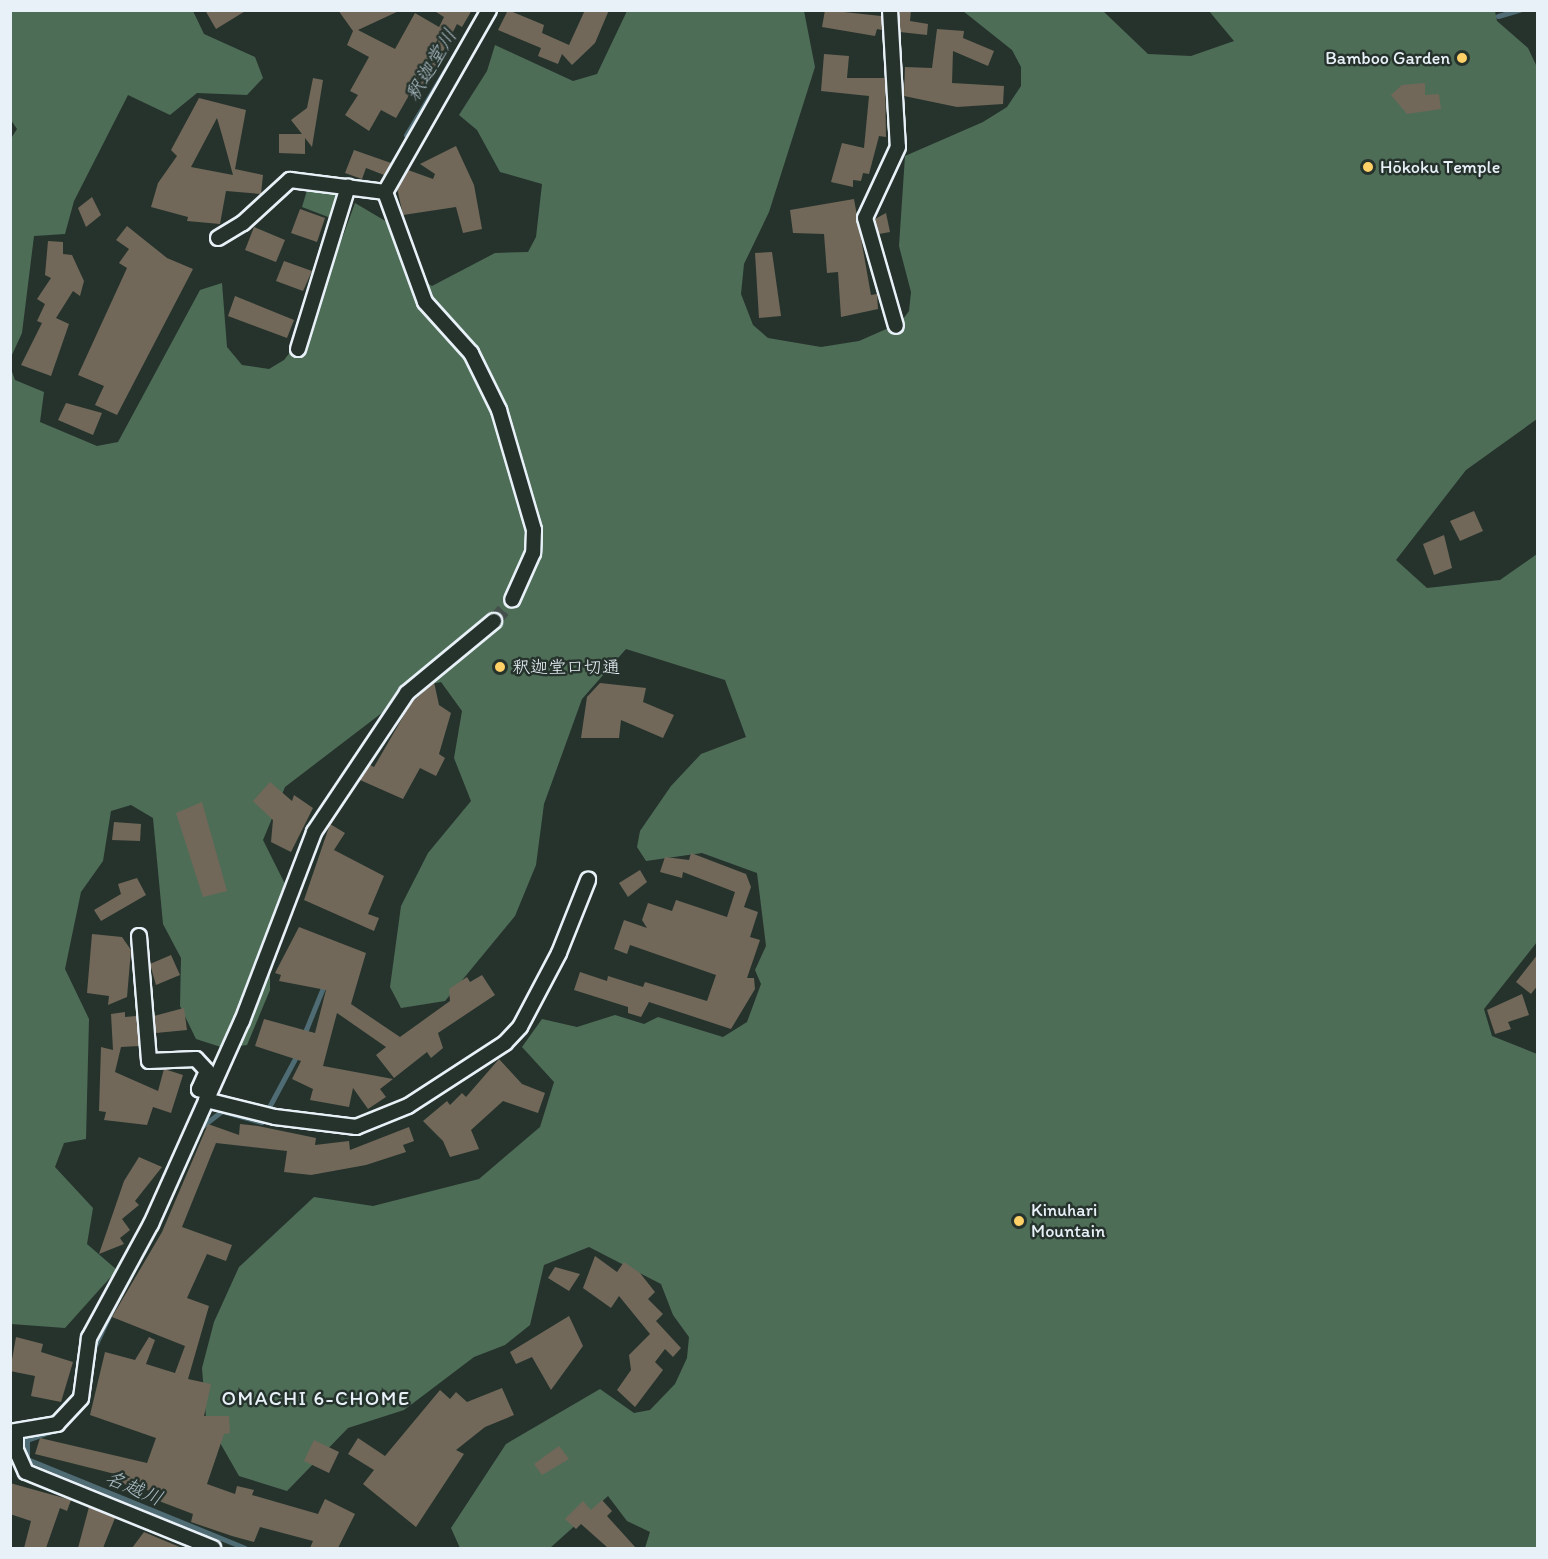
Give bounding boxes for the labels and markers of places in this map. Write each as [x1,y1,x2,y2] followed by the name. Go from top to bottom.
[1325,47,1450,69] place label: Bamboo Garden
[1455,51,1469,65] marker: Bamboo Garden
[1380,156,1498,178] place label: Hōkoku Temple
[1361,160,1375,174] marker: Hōkoku Temple
[512,656,620,678] place label: 釈迦堂口切通
[493,660,507,674] marker: 釈迦堂口切通
[1031,1200,1105,1242] place label: Kinuhari Mountain
[1012,1214,1026,1228] marker: Kinuhari Mountain

